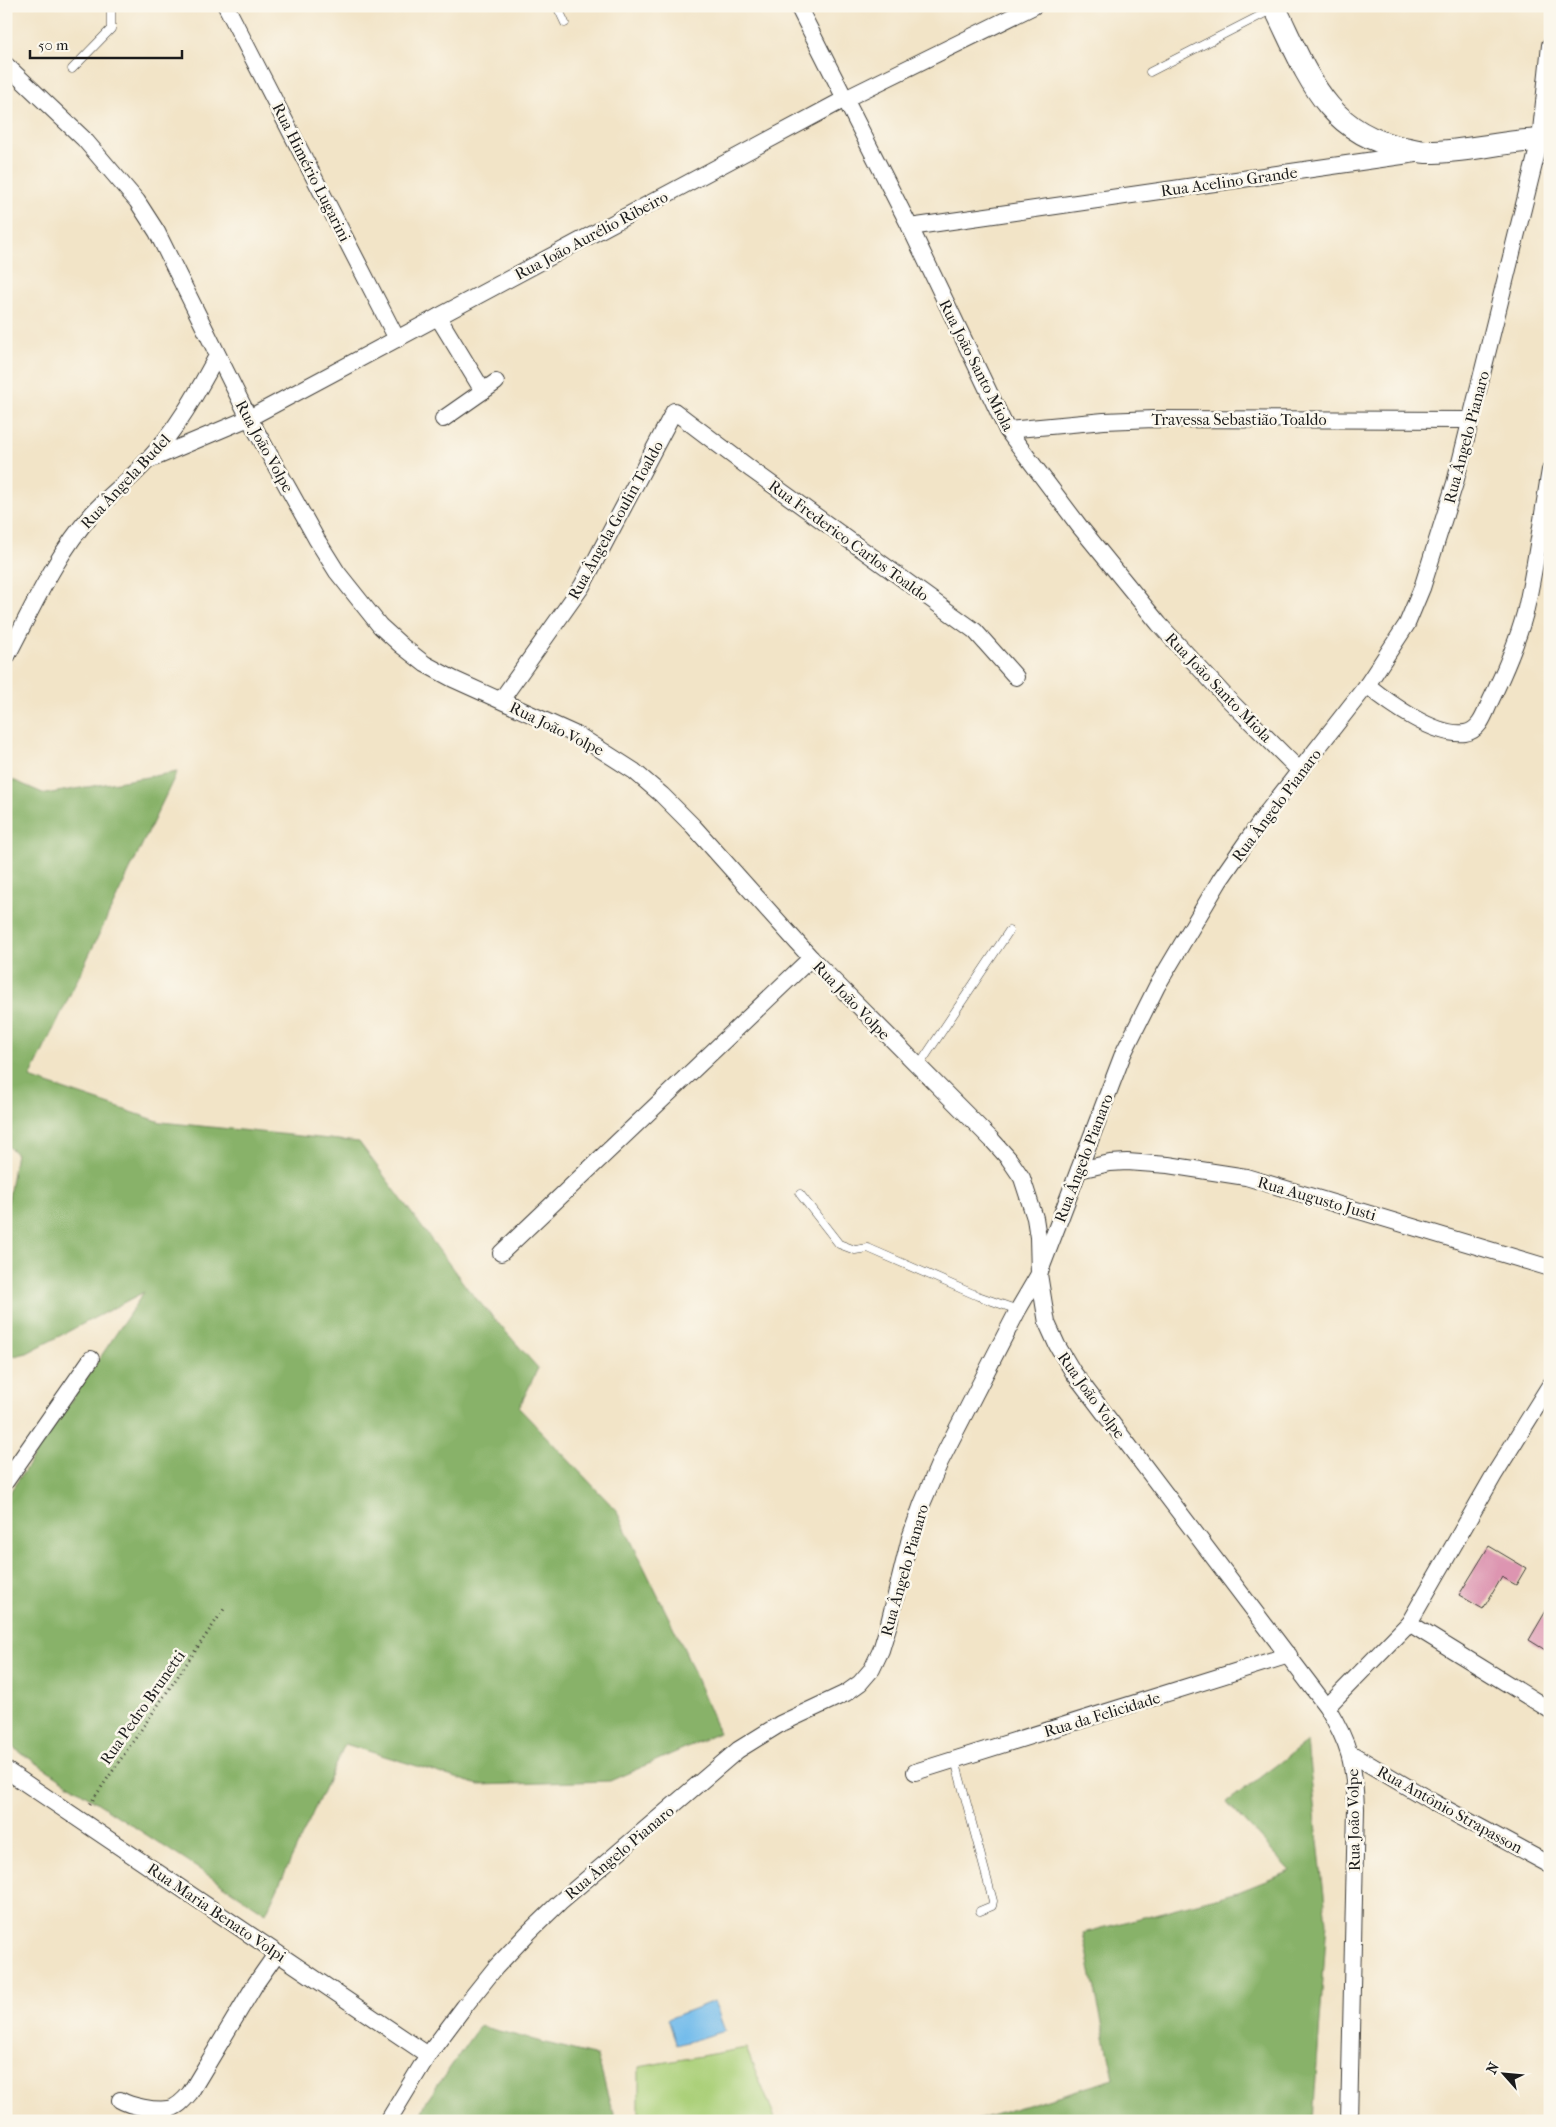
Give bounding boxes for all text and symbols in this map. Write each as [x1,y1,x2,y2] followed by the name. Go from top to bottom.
[30,28,182,60] scale bar
[38,36,69,54] text: 50 m
[268,100,355,245] street label: Rua Himério Lugarini
[1160,162,1299,200] street label: Rua Acelino Grande
[512,187,671,284] street label: Rua João Aurélio Ribeiro
[935,296,1018,435] street label: Rua João Santo Miola
[1439,369,1493,505] street label: Rua Ângelo Pianaro
[231,397,298,496] street label: Rua João Volpe
[1151,410,1327,429] street label: Travessa Sebastião Toaldo
[76,429,175,533] street label: Rua Ângela Budel
[563,437,667,603] street label: Rua Ângela Goulin Toaldo
[765,476,933,605] street label: Rua Frederico Carlos Toaldo
[1161,629,1276,747] street label: Rua João Santo Miola
[507,697,607,759] street label: Rua João Volpe
[1227,745,1325,865] street label: Rua Ângelo Pianaro
[809,957,894,1044] street label: Rua João Volpe
[1049,1091,1117,1225] street label: Rua Ângelo Pianaro
[1255,1172,1379,1225] street label: Rua Augusto Justi
[1054,1348,1129,1442] street label: Rua João Volpe
[876,1502,932,1638] street label: Rua Ângelo Pianaro
[96,1646,189,1768] street label: Rua Pedro Brunetti
[1042,1688,1163,1741] street label: Rua da Felicidade
[1374,1762,1526,1858] street label: Rua Antônio Strapasson
[1343,1769,1364,1871] street label: Rua João Volpe
[560,1800,678,1904] street label: Rua Ângelo Pianaro
[144,1859,290,1966] street label: Rua Maria Benato Volpi
[1478,2050,1528,2100] north arrow
[1483,2059,1503,2077] text: N

